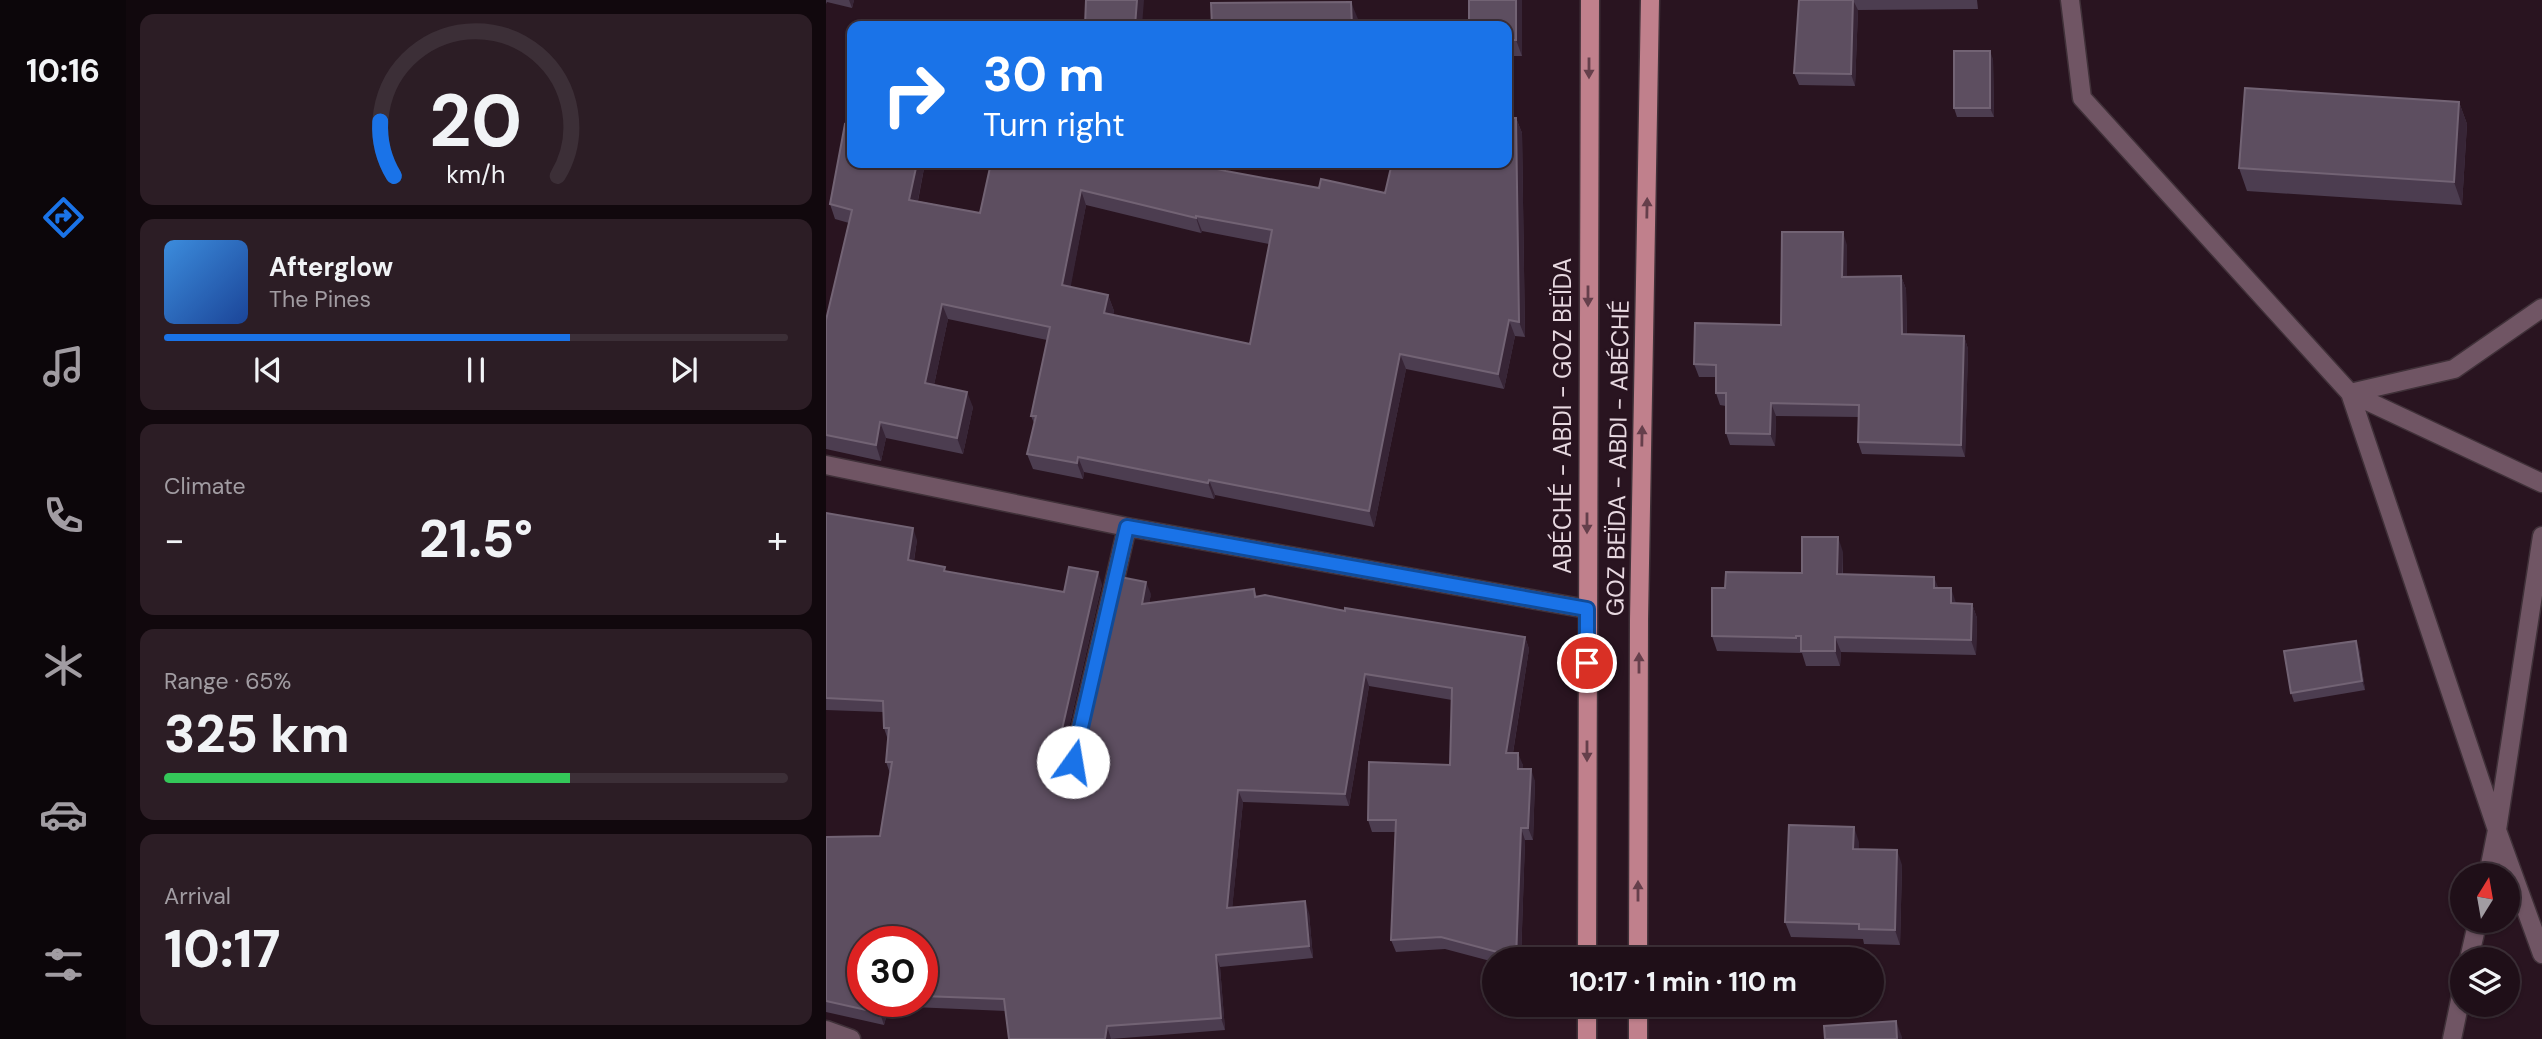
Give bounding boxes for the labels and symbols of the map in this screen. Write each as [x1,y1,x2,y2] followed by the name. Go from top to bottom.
[1583,57,1595,79] one-way arrow
[1641,197,1652,219] one-way arrow
[1547,258,1578,574] street label: ABÉCHÉ - ABDI - GOZ BEÏDA
[1582,285,1594,307] one-way arrow
[1599,300,1636,616] street label: GOZ BEÏDA - ABDI - ABÉCHÉ
[1637,425,1648,447] one-way arrow
[1581,512,1593,534] one-way arrow
[1557,633,1617,693] pin
[1633,652,1645,674] one-way arrow
[1036,725,1110,799] position arrow
[1581,740,1593,762] one-way arrow
[2450,863,2520,933] north arrow
[1632,880,1644,902] one-way arrow
[847,926,938,1017] speed limit sign: 30

